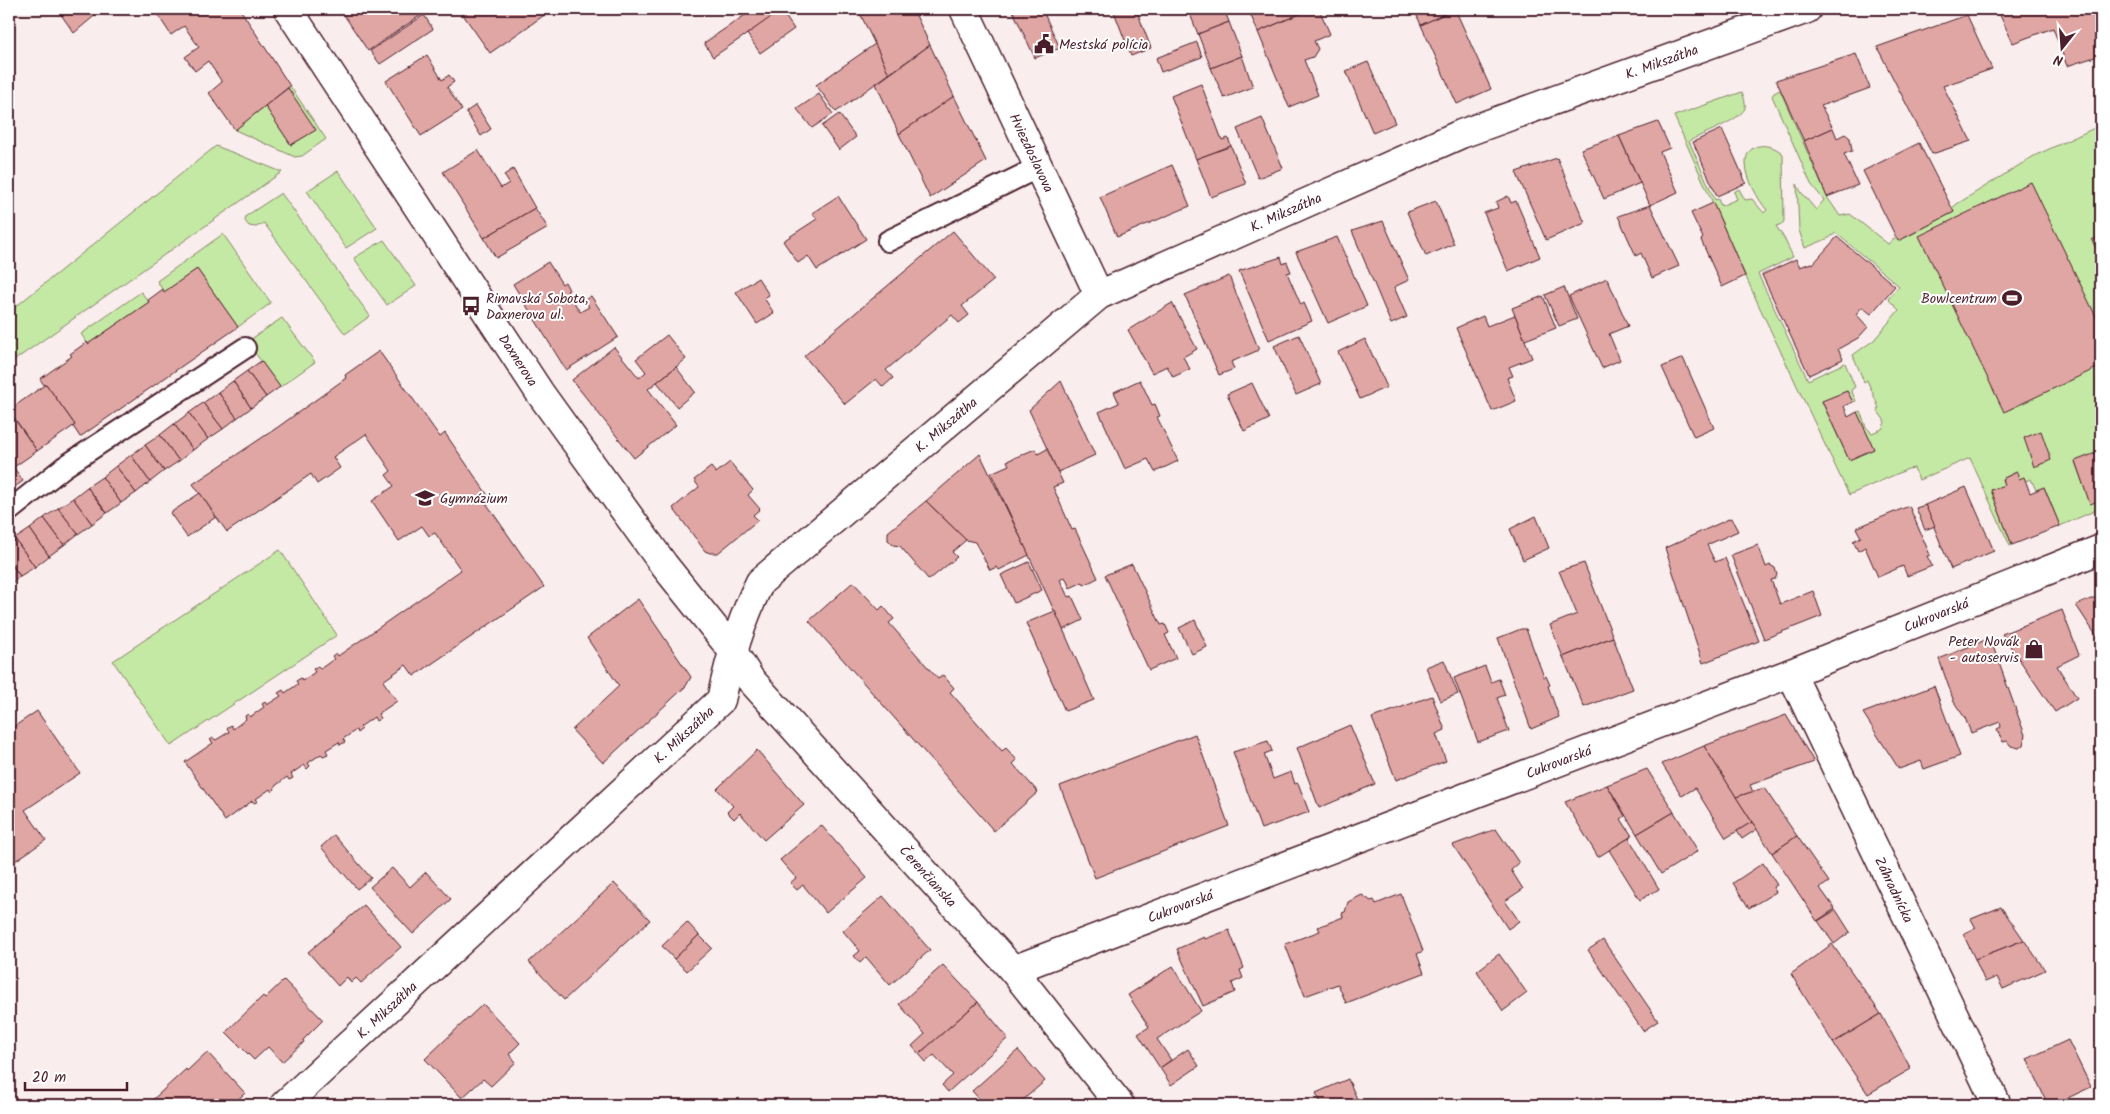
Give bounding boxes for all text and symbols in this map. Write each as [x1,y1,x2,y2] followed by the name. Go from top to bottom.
[2038,22,2088,72] north arrow
[1033,33,1055,55] public building icon: Mestská polícia
[1059,34,1148,56] place label: Mestská polícia
[1622,39,1702,86] street label: K. Mikszátha
[2051,48,2066,71] text: N
[1003,110,1059,196] street label: Hviezdoslavova
[1247,187,1326,238] street label: K. Mikszátha
[2001,287,2023,309] sports icon: Bowlcentrum
[486,288,589,326] place label: Rimavská Sobota, Daxnerova ul.
[1921,288,1997,310] place label: Bowlcentrum
[460,295,482,317] bus stop icon: Rimavská Sobota, Daxnerova ul.
[492,330,543,391] street label: Daxnerova
[910,392,983,458] street label: K. Mikszátha
[414,487,436,509] school or university icon: Gymnázium
[440,488,508,510] place label: Gymnázium
[1900,592,1974,639] street label: Cukrovarská
[1948,631,2019,669] place label: Peter Novák - autoservis
[2023,638,2045,660] shop icon: Peter Novák - autoservis
[649,701,720,769] street label: K. Mikszátha
[1523,740,1596,785] street label: Cukrovarská
[893,841,961,913] street label: Čerenčianska
[1868,853,1919,927] street label: Záhradnícka
[1144,884,1218,930] street label: Cukrovarská
[352,977,423,1045] street label: K. Mikszátha
[25,1059,128,1091] scale bar
[32,1066,66,1090] text: 20 m

